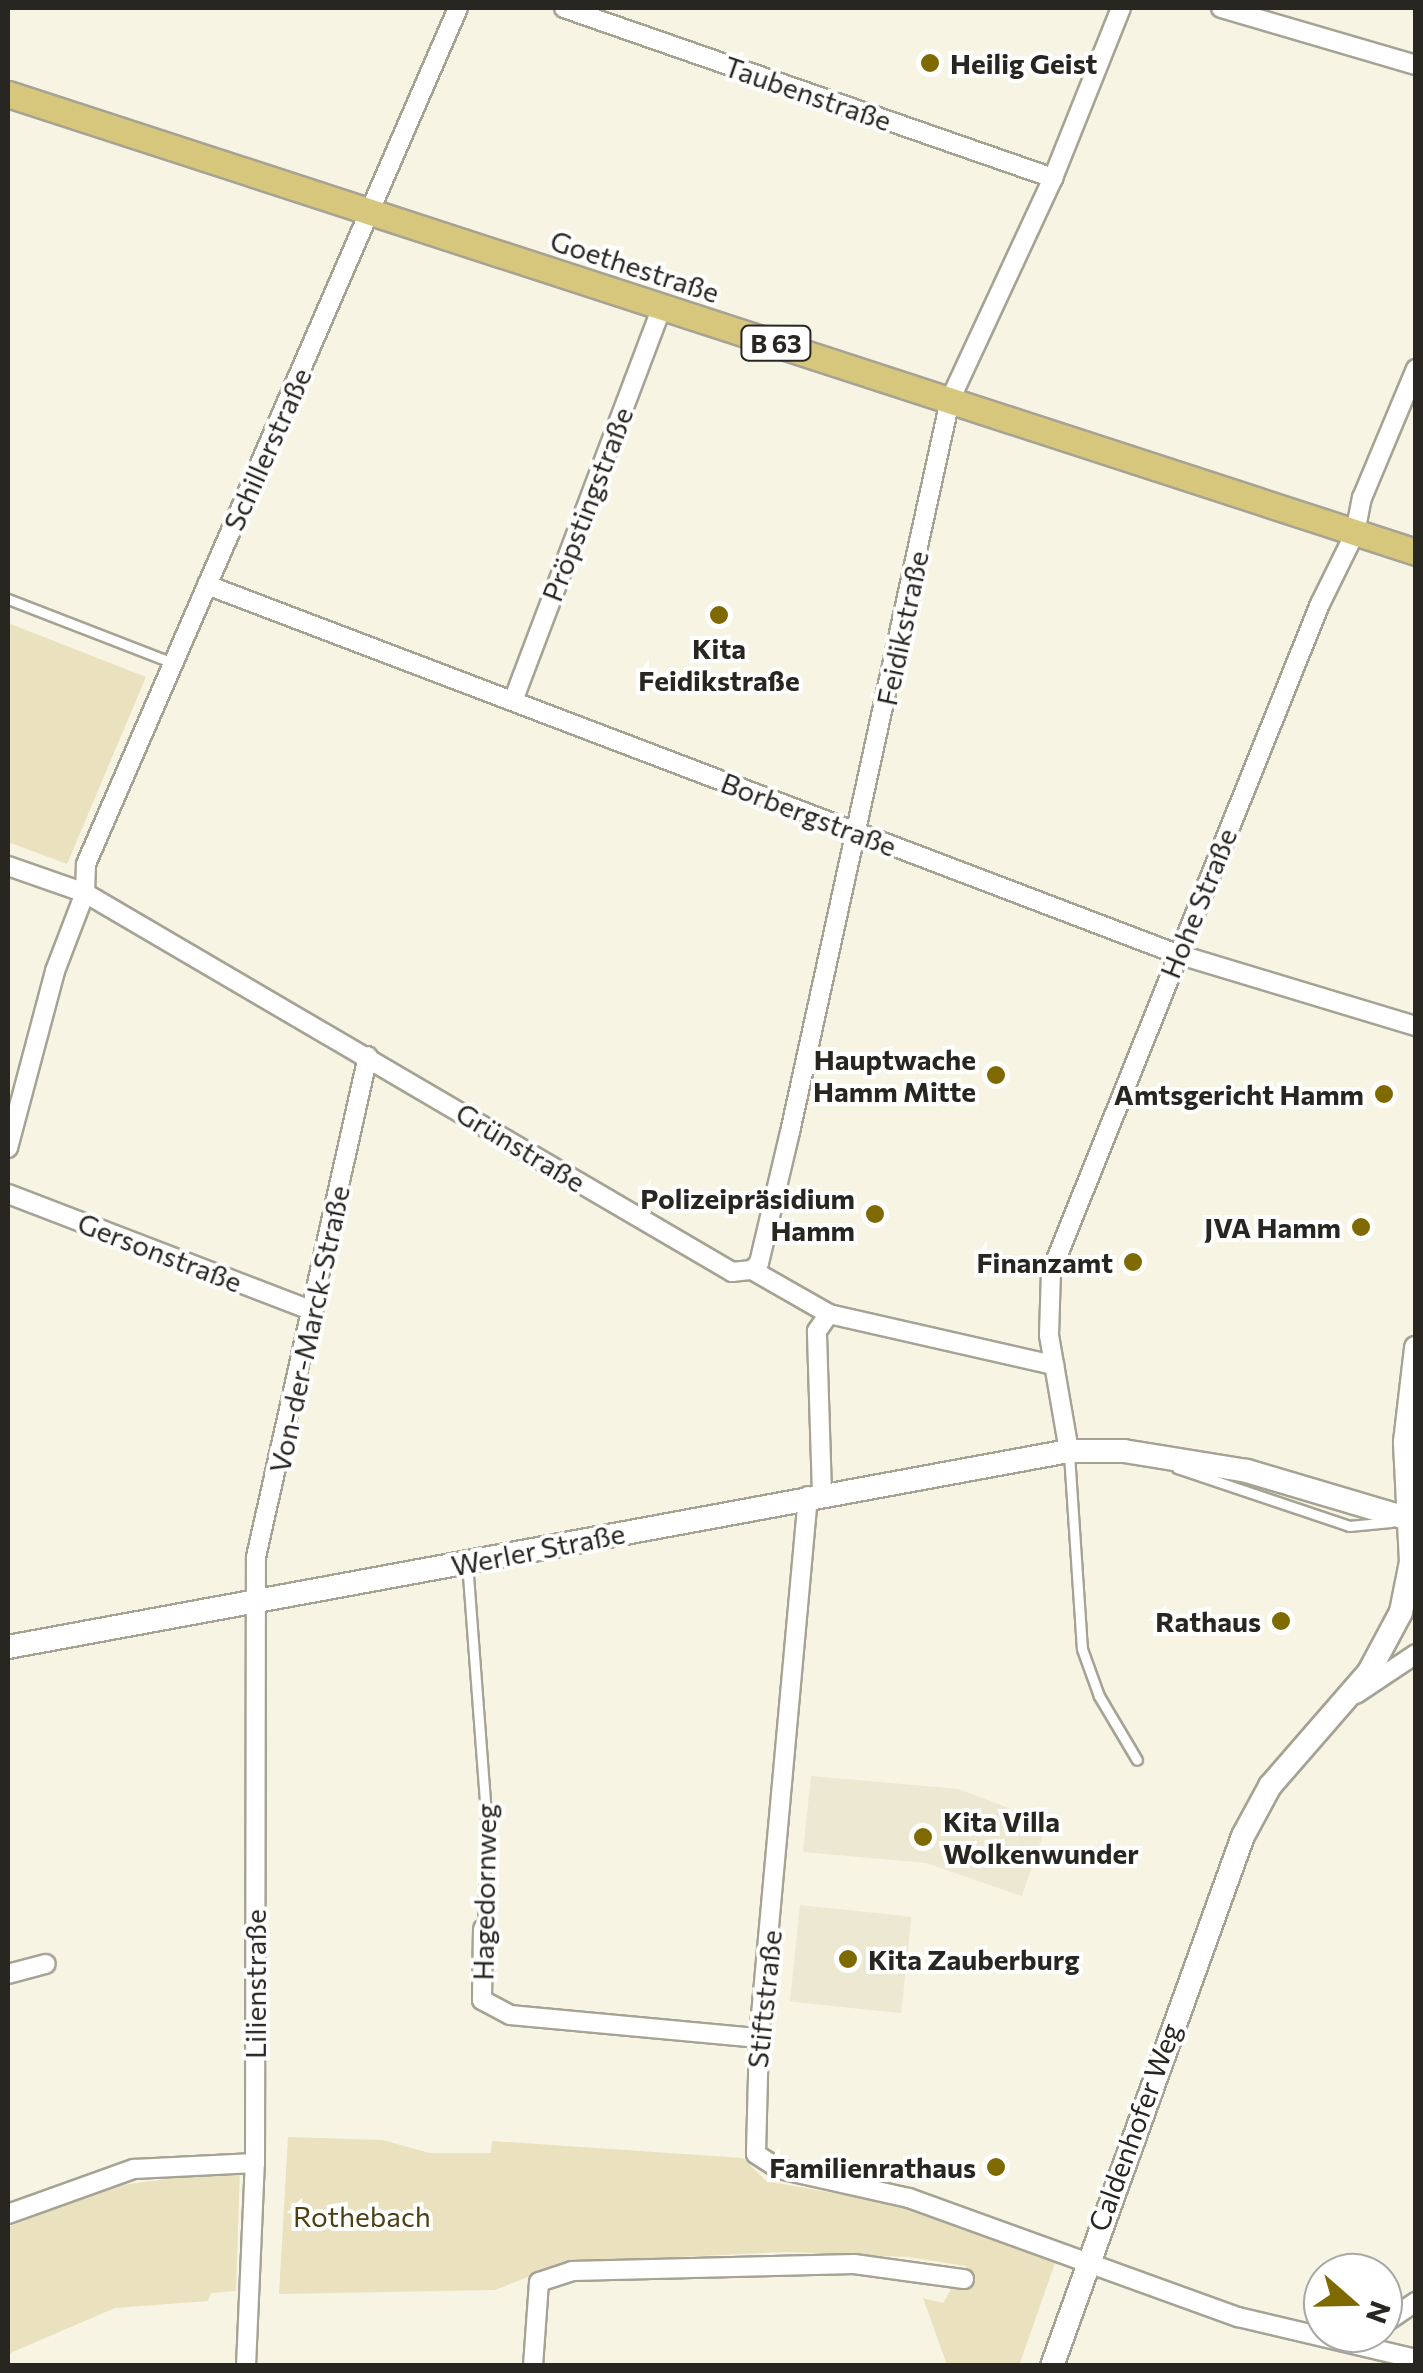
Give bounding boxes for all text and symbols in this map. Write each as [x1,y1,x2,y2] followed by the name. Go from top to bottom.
[950,46,1097,80] place label: Heilig Geist
[720,49,896,137] street label: Taubenstraße
[919,52,941,74] marker: Heilig Geist
[546,223,724,309] street label: Goethestraße
[738,323,814,363] road number: B 63
[216,362,318,536] street label: Schillerstraße
[535,402,639,606] street label: Pröpstingstraße
[869,548,935,708] street label: Feidikstraße
[708,604,730,626] marker: Kita Feidikstraße
[638,631,800,697] place label: Kita Feidikstraße
[717,765,901,863] street label: Borbergstraße
[1153,823,1243,983] street label: Hohe Straße
[813,1042,976,1108] place label: Hauptwache Hamm Mitte
[985,1064,1007,1086] marker: Hauptwache Hamm Mitte
[1114,1077,1364,1111] place label: Amtsgericht Hamm
[1373,1083,1395,1105] marker: Amtsgericht Hamm
[450,1095,592,1199] street label: Grünstraße
[640,1181,855,1247] place label: Polizeipräsidium Hamm
[262,1182,356,1476] street label: Von-der-Marck-Straße
[864,1203,886,1225] marker: Polizeipräsidium Hamm
[73,1205,247,1299] street label: Gersonstraße
[1204,1210,1341,1244] place label: JVA Hamm
[1350,1216,1372,1238] marker: JVA Hamm
[976,1245,1113,1279] place label: Finanzamt
[1122,1251,1144,1273] marker: Finanzamt
[448,1516,628,1582] street label: Werler Straße
[1155,1604,1261,1638] place label: Rathaus
[1270,1610,1292,1632] marker: Rathaus
[466,1803,502,1981] street label: Hagedornweg
[943,1804,1139,1870] place label: Kita Villa Wolkenwunder
[912,1826,934,1848] marker: Kita Villa Wolkenwunder
[238,1909,272,2059] street label: Lilienstraße
[740,1928,788,2070] street label: Stiftstraße
[868,1942,1080,1976] place label: Kita Zauberburg
[837,1948,859,1970] marker: Kita Zauberburg
[1081,2018,1187,2236] street label: Caldenhofer Weg
[769,2150,976,2184] place label: Familienrathaus
[985,2156,1007,2178] marker: Familienrathaus
[293,2199,431,2233] park label: Rothebach
[1303,2253,1403,2353] north arrow
[1360,2297,1399,2328] text: N

